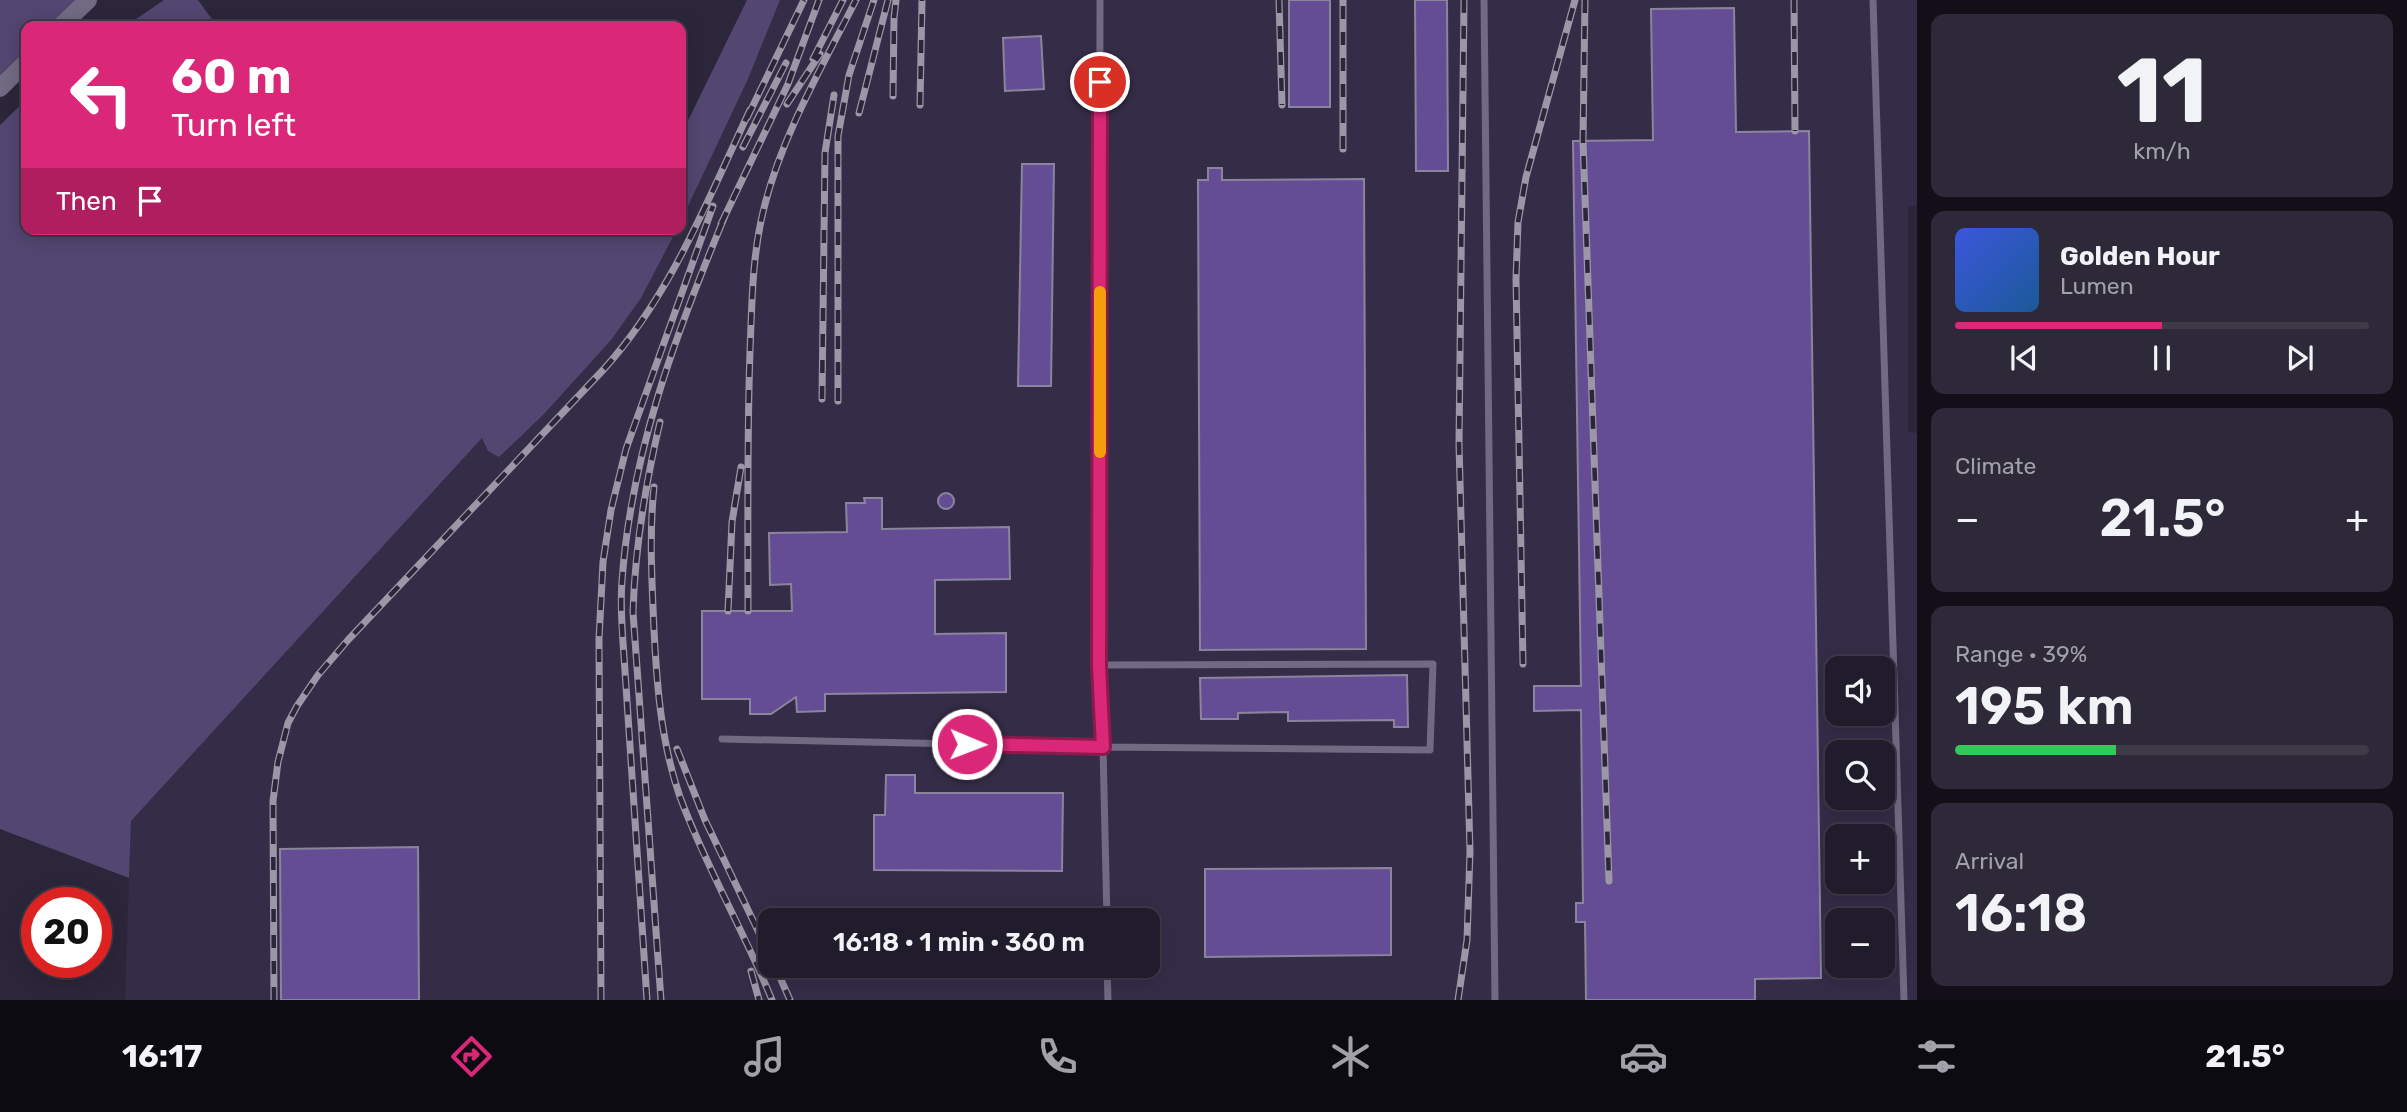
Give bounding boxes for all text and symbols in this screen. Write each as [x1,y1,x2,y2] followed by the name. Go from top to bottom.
[2117,37,2207,145] text: 11
[171,47,292,105] text: 60 m
[56,49,147,140] icon: left
[1070,52,1130,112] pin
[1081,63,1119,101] icon: arrive
[171,106,296,144] text: Turn left
[2133,137,2191,165] text: km/h
[131,182,169,220] icon: arrive
[56,186,117,217] text: Then
[2060,241,2220,272] text: Golden Hour
[2060,272,2134,300] text: Lumen
[2005,339,2043,377] icon: previous
[2143,339,2181,377] icon: pause
[2281,339,2319,377] icon: next
[1955,452,2036,480] text: Climate
[2099,487,2226,549] text: 21.5°
[1955,496,1980,542] text: −
[2345,496,2369,542] text: +
[1955,640,2087,668] text: Range · 39%
[1825,656,1895,978] map controls
[1825,656,1895,726] button: sound
[1955,675,2134,737] text: 195 km
[930,707,1004,781] position arrow
[1825,740,1895,810] button: search
[1825,824,1895,894] button: +
[1955,847,2024,875] text: Arrival
[1955,882,2087,944] text: 16:18
[21,887,112,978] speed limit sign: 20
[1825,908,1895,978] button: −
[833,927,1085,958] text: 16:18 · 1 min · 360 m
[447,1032,496,1081] icon: directions
[740,1032,789,1081] icon: music
[1033,1032,1082,1081] icon: phone
[1326,1032,1375,1081] icon: climate
[1619,1032,1668,1081] icon: car
[1912,1032,1961,1081] icon: filters
[122,1037,202,1075] text: 16:17
[2205,1037,2285,1075] text: 21.5°

